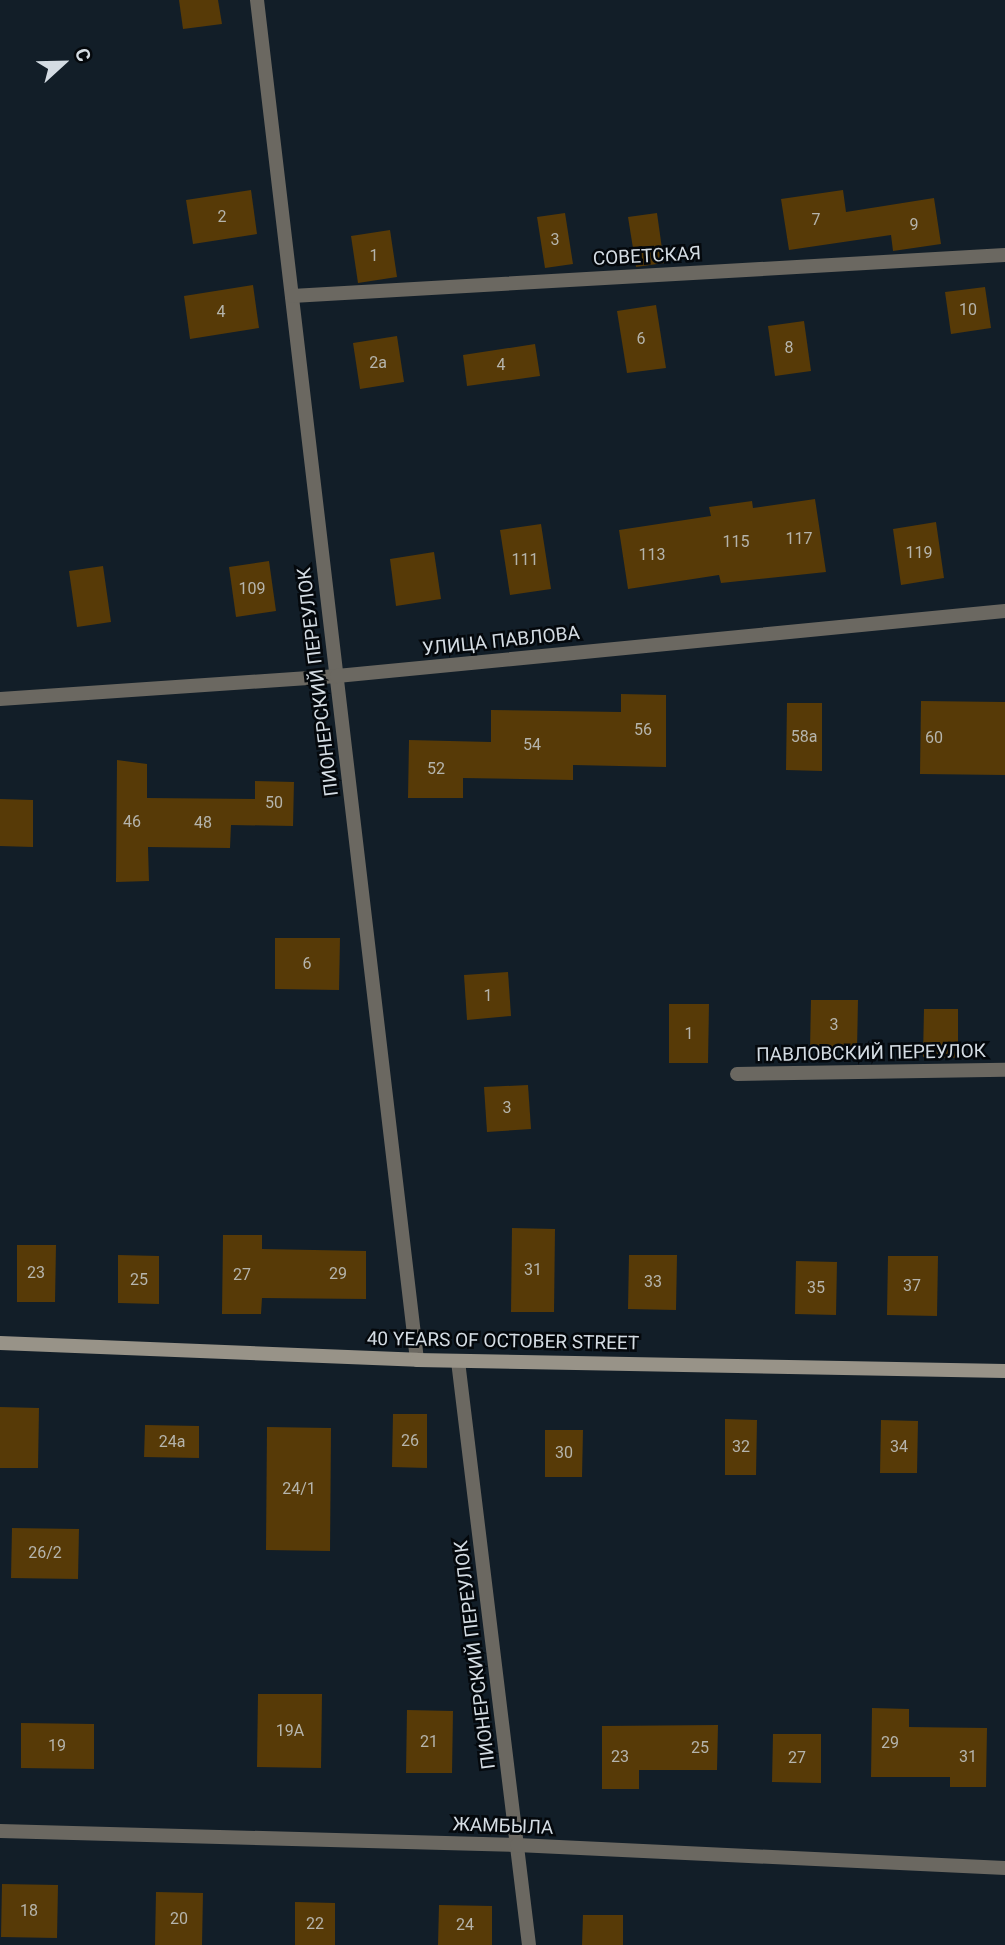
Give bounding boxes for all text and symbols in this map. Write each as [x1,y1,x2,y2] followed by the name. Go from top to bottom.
[28,28,98,98] north arrow
[70,45,96,65] text: С
[218,207,226,227] house number: 2
[812,210,820,230] house number: 7
[910,215,918,235] house number: 9
[551,230,559,250] house number: 3
[592,242,702,270] street label: СОВЕТСКАЯ
[370,246,378,266] house number: 1
[959,300,977,320] house number: 10
[217,302,225,322] house number: 4
[637,329,645,349] house number: 6
[785,338,793,358] house number: 8
[369,353,387,373] house number: 2а
[497,355,505,375] house number: 4
[786,529,812,549] house number: 117
[723,532,749,552] house number: 115
[906,543,932,563] house number: 119
[639,545,665,565] house number: 113
[512,550,538,570] house number: 111
[293,566,343,798] street label: ПИОНЕРСКИЙ ПЕРЕУЛОК
[239,579,265,599] house number: 109
[421,621,581,661] street label: УЛИЦА ПАВЛОВА
[634,720,652,740] house number: 56
[791,727,817,747] house number: 58а
[925,728,943,748] house number: 60
[523,735,541,755] house number: 54
[427,759,445,779] house number: 52
[265,793,283,813] house number: 50
[123,812,141,832] house number: 46
[194,813,212,833] house number: 48
[303,954,311,974] house number: 6
[484,986,492,1006] house number: 1
[830,1015,838,1035] house number: 3
[685,1024,693,1044] house number: 1
[756,1040,986,1066] street label: ПАВЛОВСКИЙ ПЕРЕУЛОК
[503,1098,511,1118] house number: 3
[524,1260,542,1280] house number: 31
[27,1263,45,1283] house number: 23
[329,1264,347,1284] house number: 29
[233,1265,251,1285] house number: 27
[130,1270,148,1290] house number: 25
[644,1272,662,1292] house number: 33
[903,1276,921,1296] house number: 37
[807,1278,825,1298] house number: 35
[367,1327,639,1355] street label: 40 YEARS OF OCTOBER STREET
[401,1431,419,1451] house number: 26
[159,1432,185,1452] house number: 24а
[732,1437,750,1457] house number: 32
[890,1437,908,1457] house number: 34
[555,1443,573,1463] house number: 30
[282,1479,316,1499] house number: 24/1
[450,1539,500,1771] street label: ПИОНЕРСКИЙ ПЕРЕУЛОК
[28,1543,62,1563] house number: 26/2
[276,1721,304,1741] house number: 19А
[420,1732,438,1752] house number: 21
[881,1733,899,1753] house number: 29
[48,1736,66,1756] house number: 19
[691,1738,709,1758] house number: 25
[611,1747,629,1767] house number: 23
[959,1747,977,1767] house number: 31
[788,1748,806,1768] house number: 27
[452,1813,554,1839] street label: ЖАМБЫЛА
[20,1901,38,1921] house number: 18
[170,1909,188,1929] house number: 20
[306,1914,324,1934] house number: 22
[456,1915,474,1935] house number: 24

